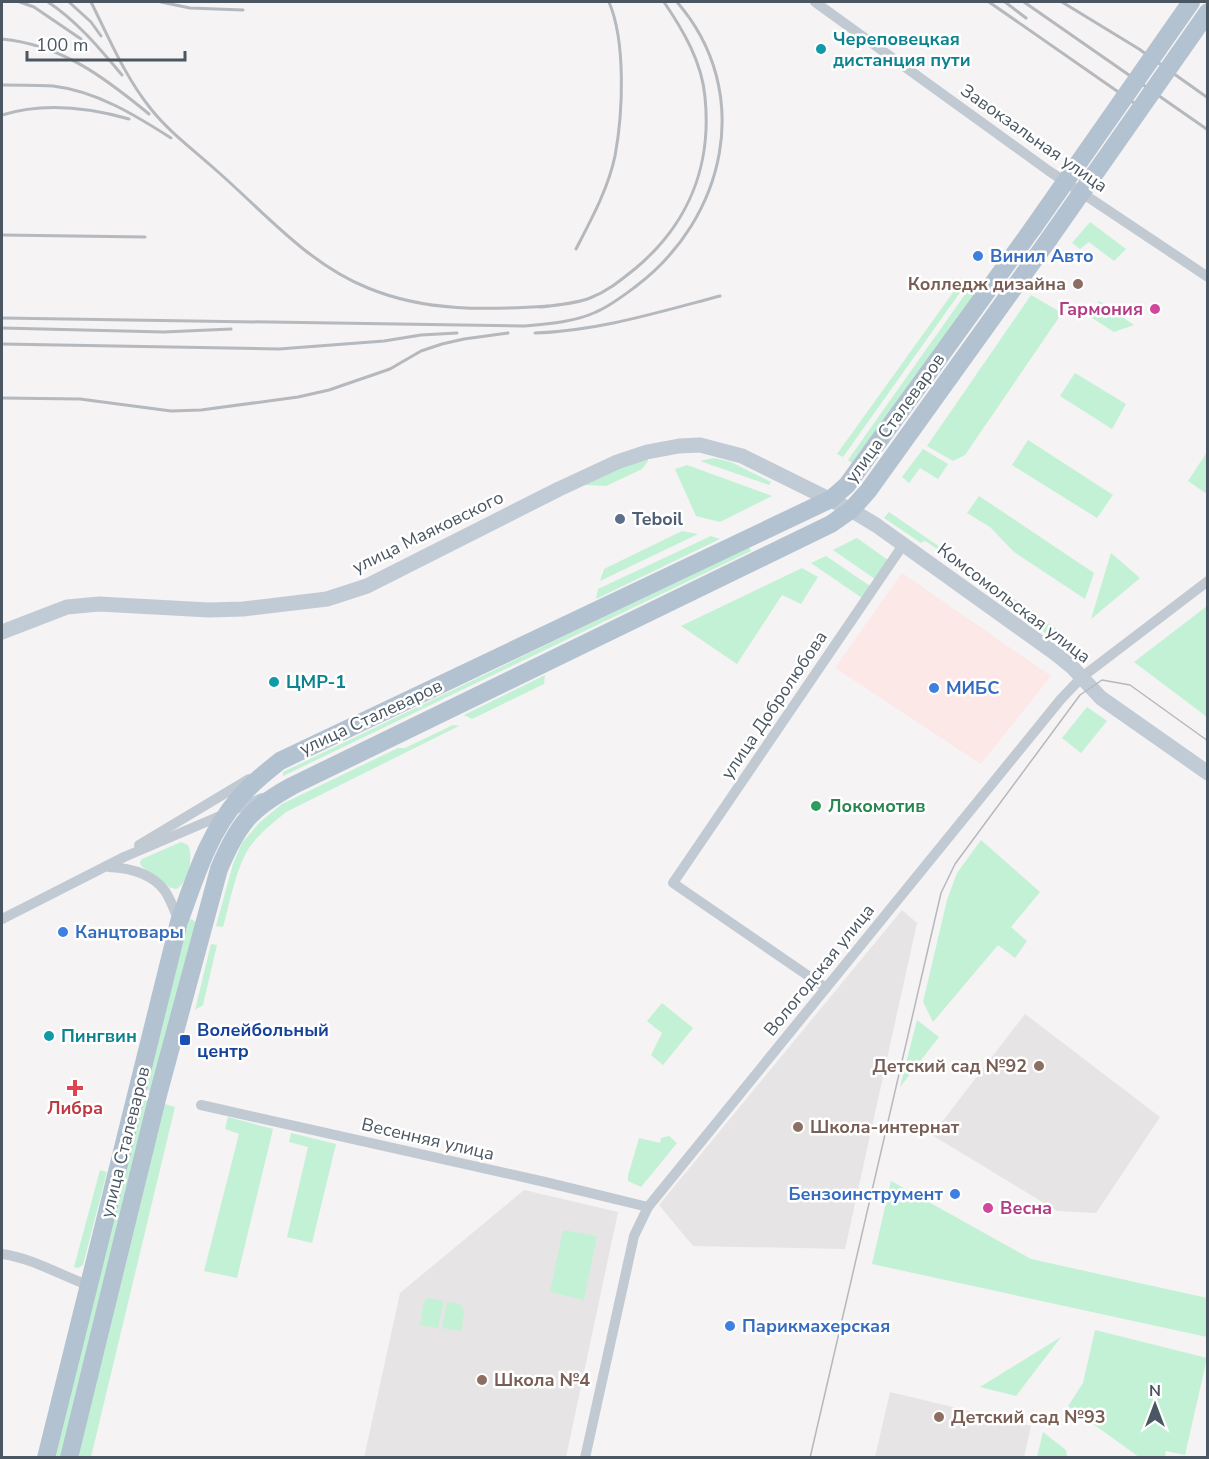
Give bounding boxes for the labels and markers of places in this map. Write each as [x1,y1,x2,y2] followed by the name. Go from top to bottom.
[833,27,971,72] place label: Череповецкая дистанция пути
[814,42,828,56] marker: Череповецкая дистанция пути
[990,244,1094,268] place label: Винил Авто
[971,249,985,263] marker: Винил Авто
[908,272,1066,296] place label: Колледж дизайна
[1071,277,1085,291] marker: Колледж дизайна
[1059,297,1143,321] place label: Гармония
[1148,302,1162,316] marker: Гармония
[632,507,683,531] place label: Teboil
[613,512,627,526] marker: Teboil
[286,670,346,694] place label: ЦМР-1
[267,675,281,689] marker: ЦМР-1
[946,676,999,700] place label: МИБС
[927,681,941,695] marker: МИБС
[828,794,925,818] place label: Локомотив
[809,799,823,813] marker: Локомотив
[75,920,184,944] place label: Канцтовары
[56,925,70,939] marker: Канцтовары
[197,1018,329,1063] place label: Волейбольный центр
[61,1024,137,1048] place label: Пингвин
[42,1029,56,1043] marker: Пингвин
[178,1033,192,1047] marker: Волейбольный центр
[872,1054,1027,1078] place label: Детский сад №92
[1032,1059,1046,1073] marker: Детский сад №92
[68,1081,82,1095] marker: Либра
[47,1096,103,1120] place label: Либра
[810,1115,960,1139] place label: Школа-интернат
[791,1120,805,1134] marker: Школа-интернат
[788,1182,943,1206] place label: Бензоинструмент
[948,1187,962,1201] marker: Бензоинструмент
[1000,1196,1052,1220] place label: Весна
[981,1201,995,1215] marker: Весна
[742,1314,890,1338] place label: Парикмахерская
[723,1319,737,1333] marker: Парикмахерская
[494,1368,590,1392] place label: Школа №4
[475,1373,489,1387] marker: Школа №4
[951,1405,1106,1429] place label: Детский сад №93
[932,1410,946,1424] marker: Детский сад №93

